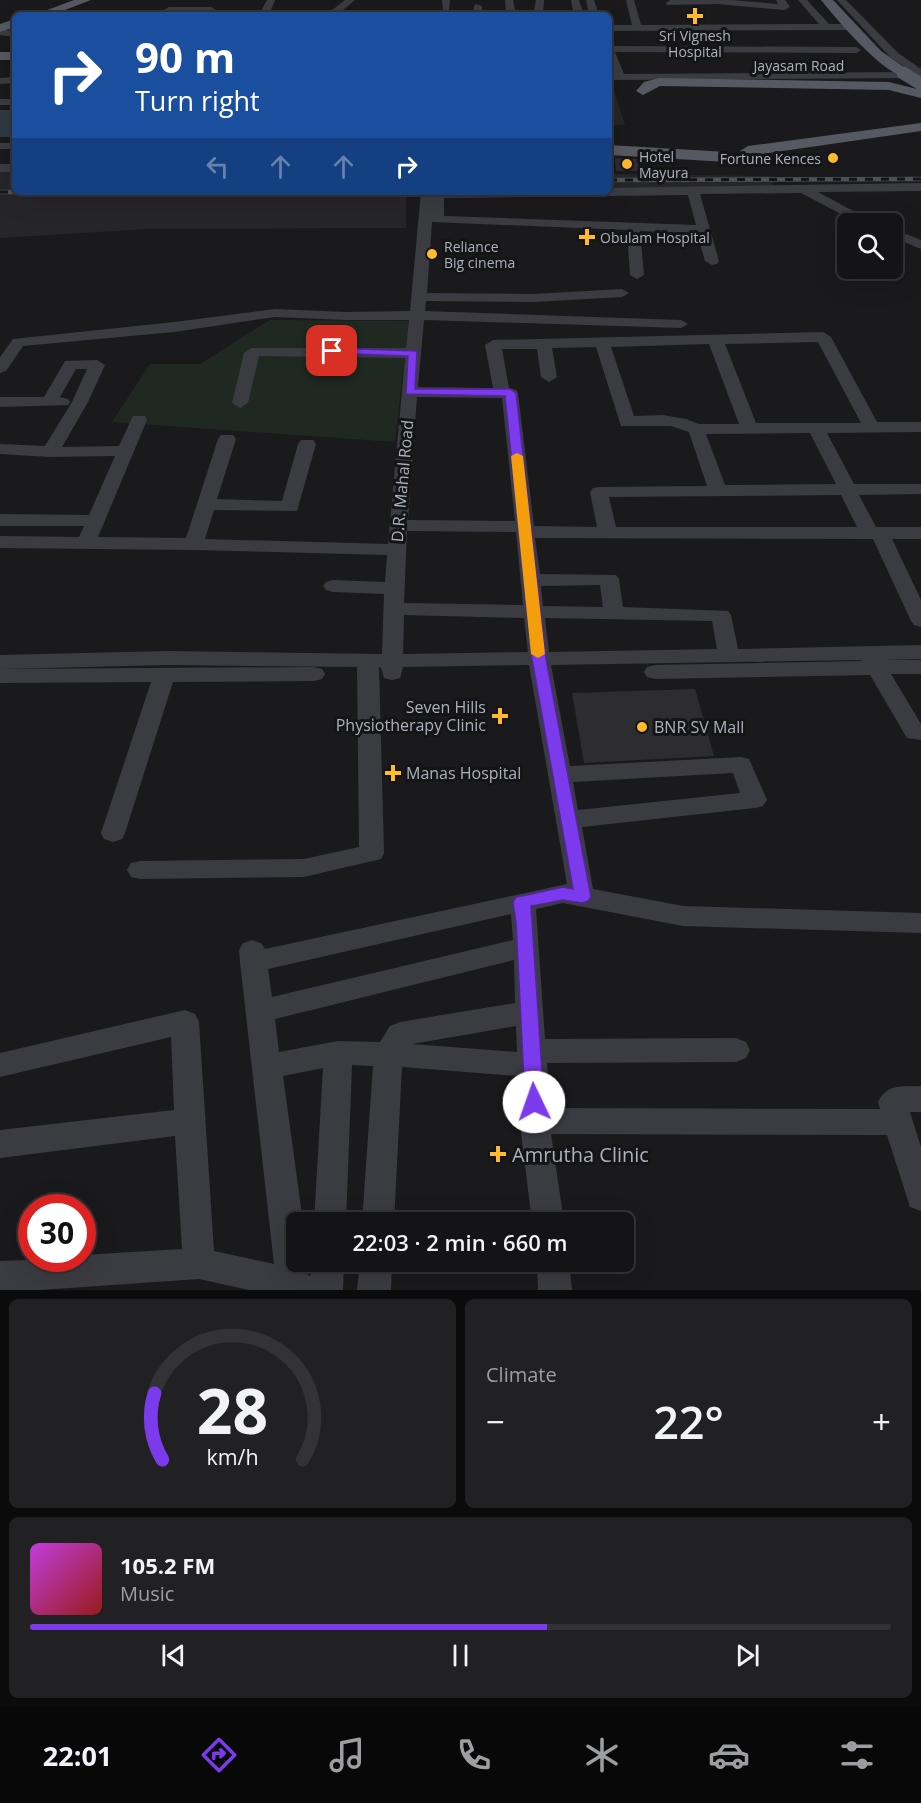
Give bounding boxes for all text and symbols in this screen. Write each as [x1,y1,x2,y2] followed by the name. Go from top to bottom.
[686,7,704,25] marker: Sri Vignesh Hospital
[659,26,731,61] place label: Sri Vignesh Hospital
[135,28,235,85] text: 90 m
[36,36,114,114] icon: right
[752,56,844,75] street label: Jayasam Road
[135,82,260,119] text: Turn right
[639,147,688,182] place label: Hotel Mayura
[720,149,821,168] place label: Fortune Kences
[201,150,234,183] icon: left
[264,150,297,183] icon: ahead
[327,150,360,183] icon: ahead
[390,150,423,183] icon: right
[826,151,840,165] marker: Fortune Kences
[620,157,634,171] marker: Hotel Mayura
[837,213,903,279] map controls
[837,213,903,279] button: search
[578,228,596,246] marker: Obulam Hospital
[600,228,710,247] place label: Obulam Hospital
[444,237,515,272] place label: Reliance Big cinema
[425,247,439,261] marker: Reliance Big cinema
[306,325,357,376] pin
[315,334,348,367] icon: arrive
[386,419,418,543] street label: D.R. Mahal Road
[336,696,486,736] place label: Seven Hills Physiotherapy Clinic
[491,707,509,725] marker: Seven Hills Physiotherapy Clinic
[654,716,744,738] place label: BNR SV Mall
[635,720,649,734] marker: BNR SV Mall
[406,762,521,784] place label: Manas Hospital
[384,764,402,782] marker: Manas Hospital
[502,1070,566,1134] position arrow
[512,1141,649,1168] place label: Amrutha Clinic
[489,1145,507,1163] marker: Amrutha Clinic
[18,1194,96,1272] speed limit sign: 30
[352,1227,568,1257] text: 22:03 · 2 min · 660 m
[486,1361,557,1388] text: Climate
[197,1367,268,1452] text: 28
[653,1391,724,1452] text: 22°
[486,1399,505,1444] text: −
[872,1399,891,1444] text: +
[206,1443,259,1472] text: km/h
[120,1550,215,1580] text: 105.2 FM
[120,1580,174,1607] text: Music
[157,1639,190,1672] icon: previous
[444,1639,477,1672] icon: pause
[731,1639,764,1672] icon: next
[198,1734,240,1776] icon: directions
[326,1734,368,1776] icon: music
[453,1734,495,1776] icon: phone
[581,1734,623,1776] icon: climate
[708,1734,750,1776] icon: car
[836,1734,878,1776] icon: filters
[43,1737,112,1774] text: 22:01

